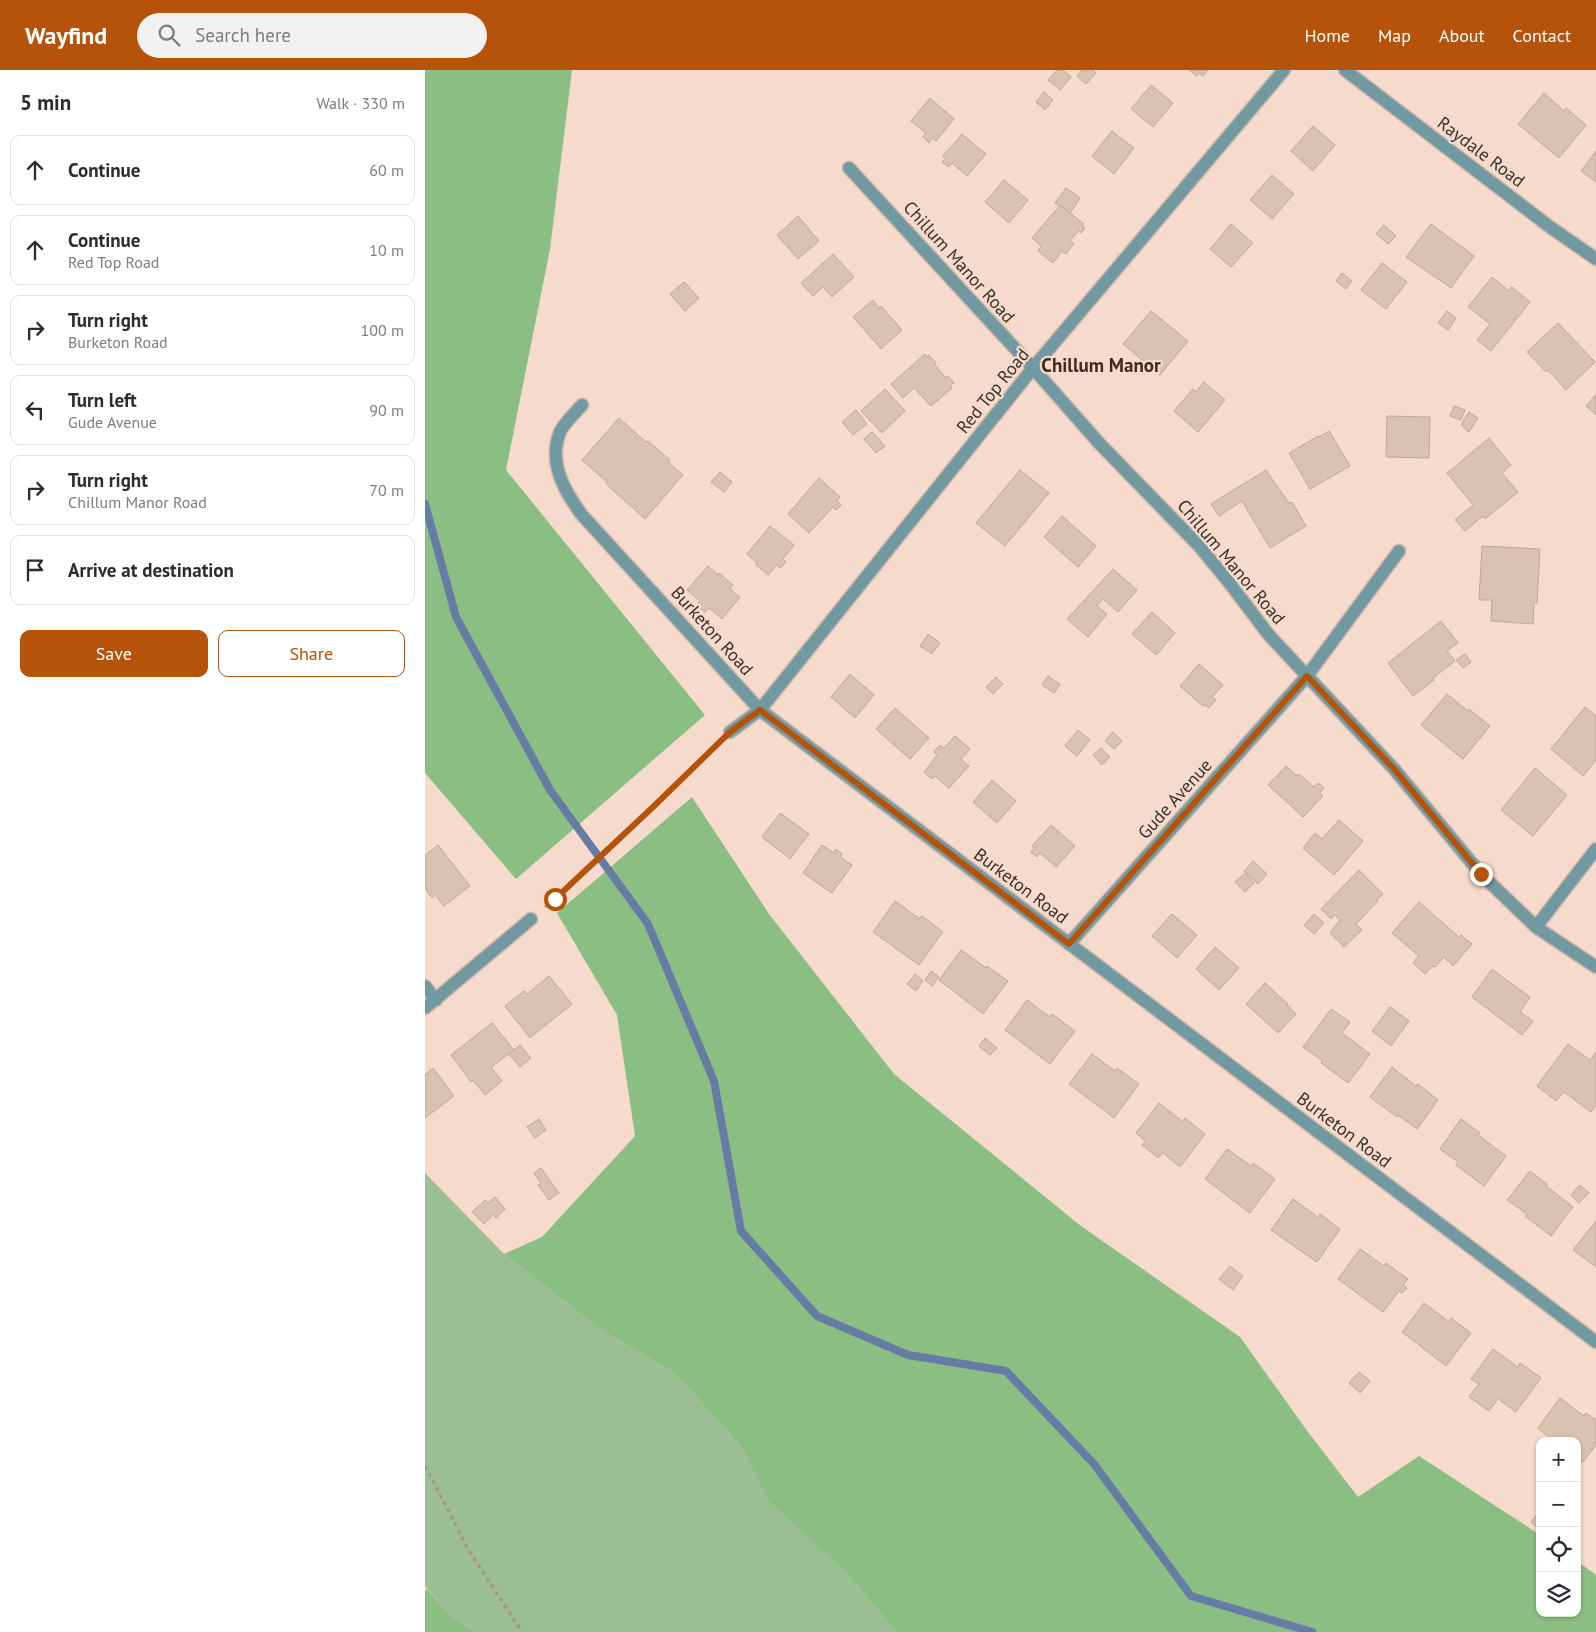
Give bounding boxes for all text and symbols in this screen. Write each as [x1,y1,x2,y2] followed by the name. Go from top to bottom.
[137,13,487,58] search box
[25,20,107,51] text: Wayfind
[155,21,183,49] icon: search
[195,23,291,47] text: Search here
[1304,24,1350,47] text: Home
[1378,24,1411,47] text: Map
[1439,24,1485,47] text: About
[1513,24,1571,47] text: Contact
[20,89,71,116] text: 5 min
[316,93,405,113] text: Walk · 330 m
[1433,111,1530,192] street label: Raydale Road
[21,156,49,184] icon: ahead
[68,158,140,182] text: Continue
[369,160,404,180] text: 60 m
[899,196,1020,327] street label: Chillum Manor Road
[68,228,140,252] text: Continue
[21,236,49,264] icon: ahead
[369,240,404,260] text: 10 m
[68,252,159,272] text: Red Top Road
[68,308,148,332] text: Turn right
[21,316,49,344] icon: right
[361,320,404,340] text: 100 m
[68,332,168,352] text: Burketon Road
[951,343,1034,438] street label: Red Top Road
[1041,353,1161,377] district label: Chillum Manor
[68,388,137,412] text: Turn left
[21,396,49,424] icon: left
[369,400,404,420] text: 90 m
[68,412,157,432] text: Gude Avenue
[68,468,148,492] text: Turn right
[21,476,49,504] icon: right
[369,480,404,500] text: 70 m
[68,492,207,512] text: Chillum Manor Road
[1172,494,1290,629] street label: Chillum Manor Road
[21,556,49,584] icon: arrive
[68,558,234,582] text: Arrive at destination
[666,581,758,680] street label: Burketon Road
[20,630,208,677] button: Save
[218,630,405,677] button: Share
[1133,754,1217,844] street label: Gude Avenue
[970,843,1073,929] street label: Burketon Road
[1470,863,1493,886] route end
[544,888,567,911] route start
[1293,1087,1396,1173] street label: Burketon Road
[1536,1437,1581,1617] map controls
[1536,1437,1581,1482] button: +
[1536,1482,1581,1527] button: −
[1536,1527,1581,1572] button: locate
[1536,1572,1581,1617] button: layers

